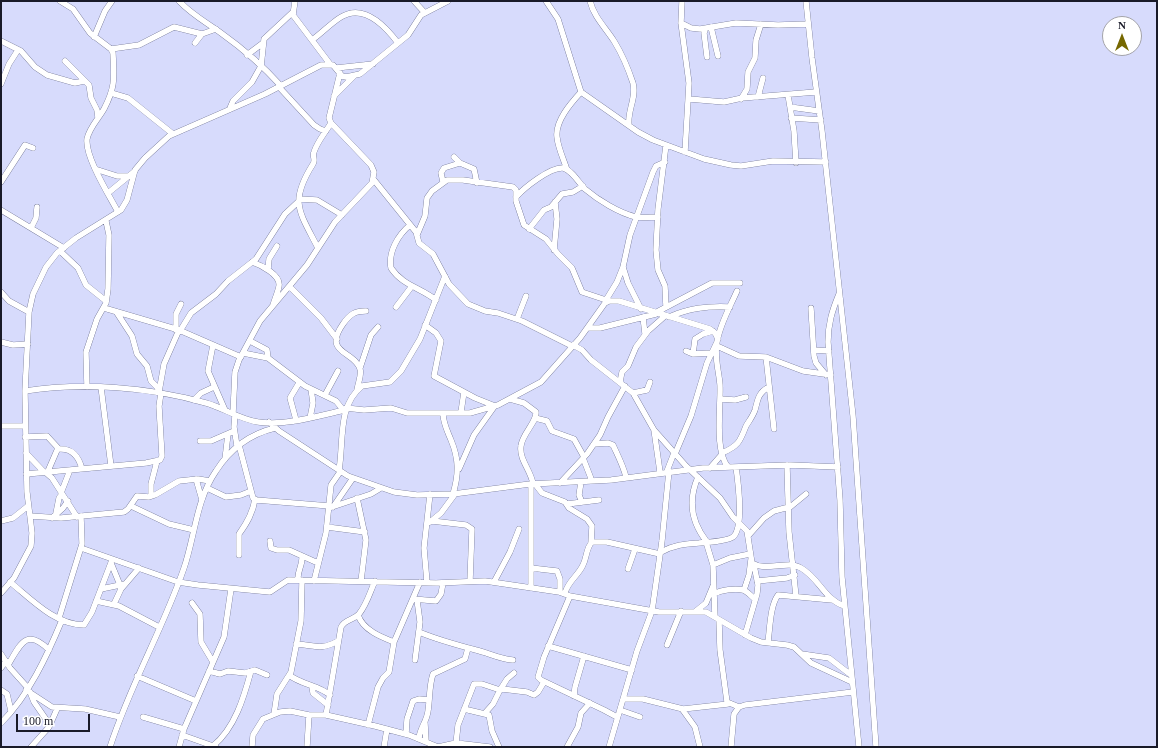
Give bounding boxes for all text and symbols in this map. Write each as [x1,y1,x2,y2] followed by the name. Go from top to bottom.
[1102,16,1142,56] north arrow
[1118,19,1126,31] text: N
[18,706,92,732] scale bar
[23,714,53,728] text: 100 m

